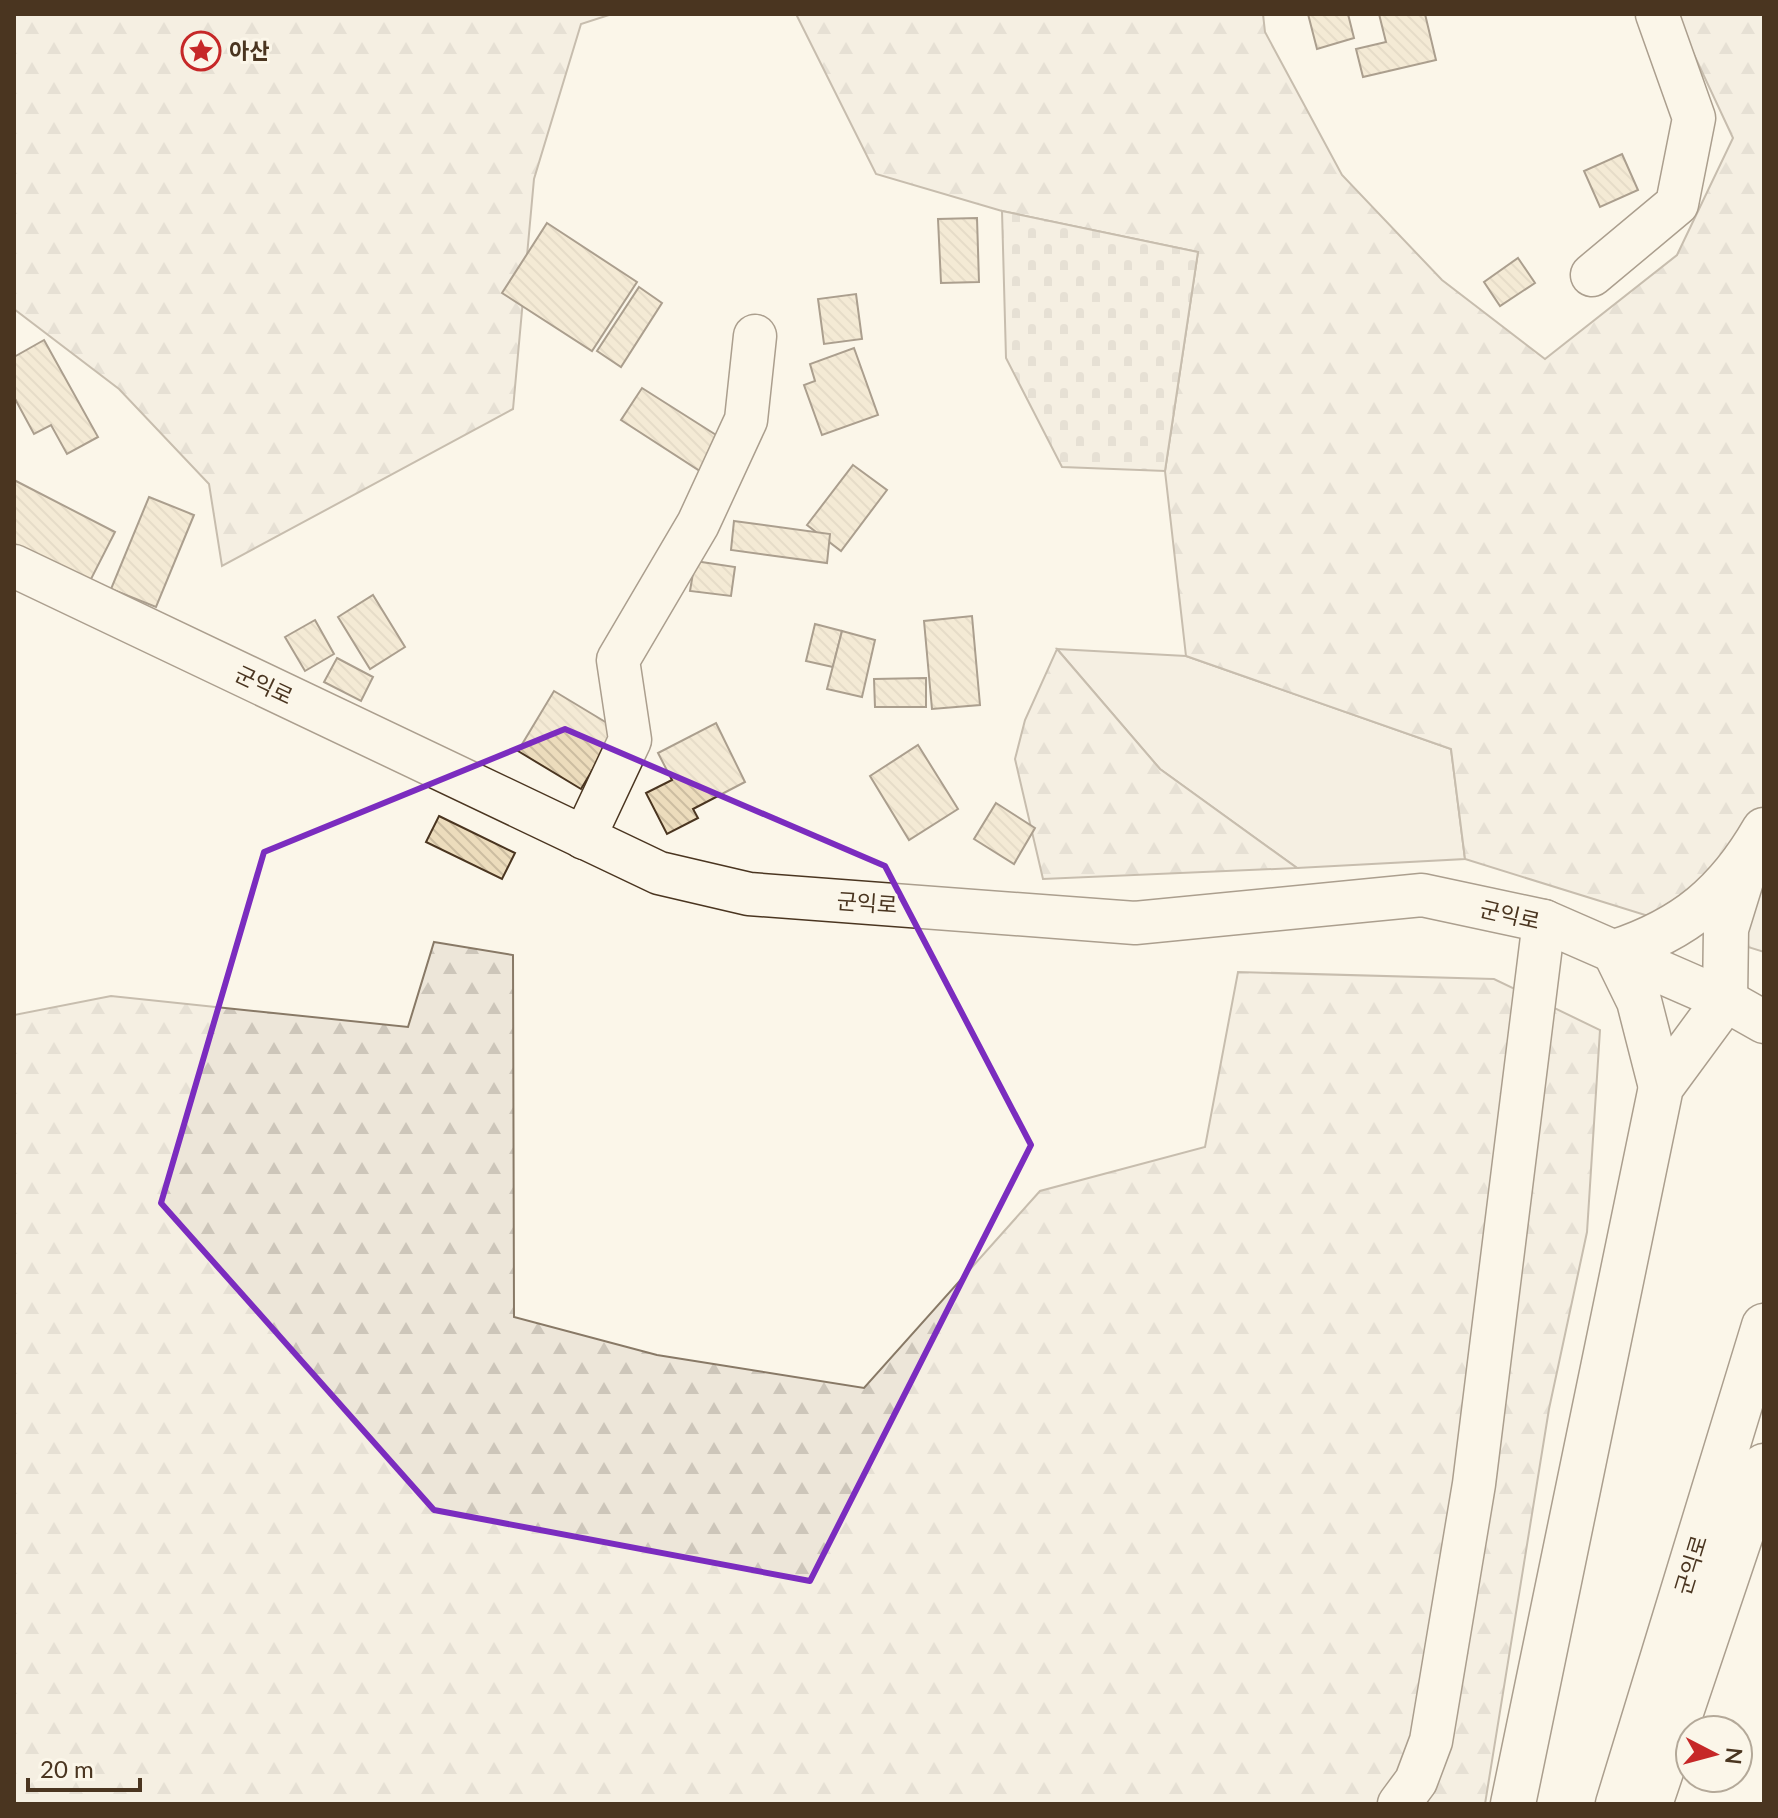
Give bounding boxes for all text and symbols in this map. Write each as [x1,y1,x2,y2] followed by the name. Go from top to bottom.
[180,30,222,72] place icon: 아산
[229,37,269,64] place label: 아산
[231,659,297,710] street label: 군익로
[836,887,898,918] street label: 군익로
[1477,895,1543,934] street label: 군익로
[1669,1532,1712,1598] street label: 군익로
[1674,1714,1754,1794] north arrow
[28,1742,140,1792] scale bar
[1720,1746,1749,1766] text: N
[40,1754,94,1783] text: 20 m

